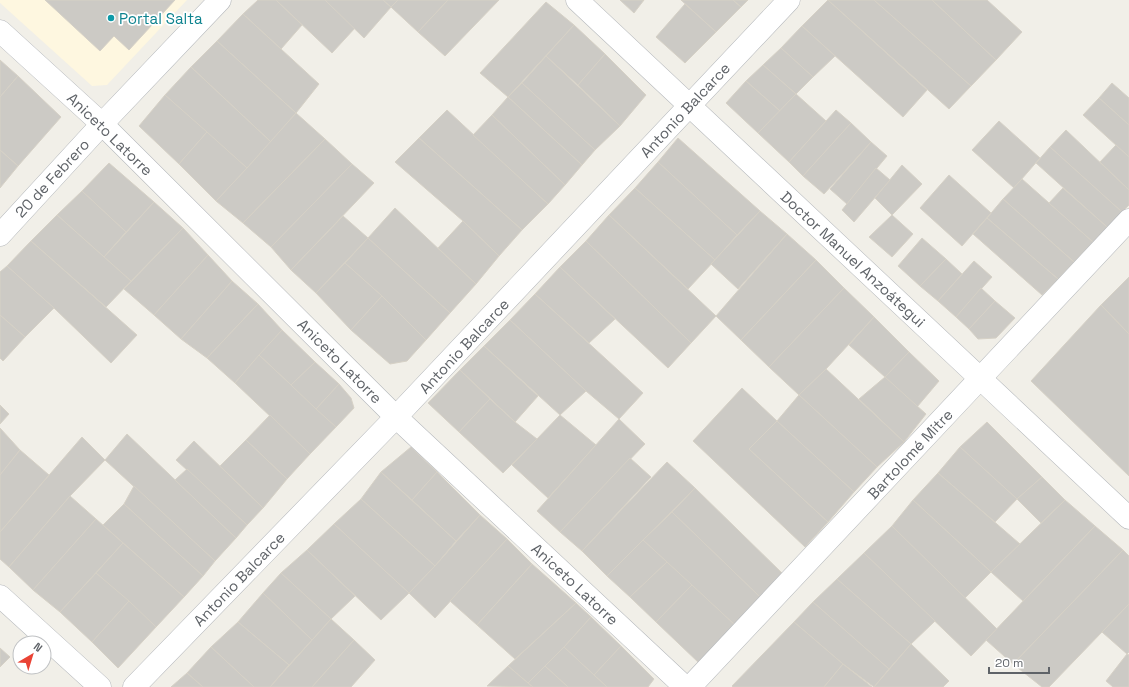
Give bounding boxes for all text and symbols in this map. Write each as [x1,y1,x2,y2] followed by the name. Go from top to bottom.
[119,9,203,28] place label: Portal Salta
[106,13,116,23] marker: Portal Salta
[636,58,734,162] street label: Antonio Balcarce
[63,88,157,180] street label: Aniceto Latorre
[11,135,93,221] street label: 20 de Febrero
[777,187,929,331] street label: Doctor Manuel Anzoátegui
[415,294,513,398] street label: Antonio Balcarce
[294,315,386,407] street label: Aniceto Latorre
[863,405,957,503] street label: Bartolomé Mitre
[189,528,289,630] street label: Antonio Balcarce
[528,539,622,629] street label: Aniceto Latorre
[12,635,52,675] north arrow
[31,639,45,655] text: N
[989,649,1049,675] scale bar
[995,655,1023,671] text: 20 m

